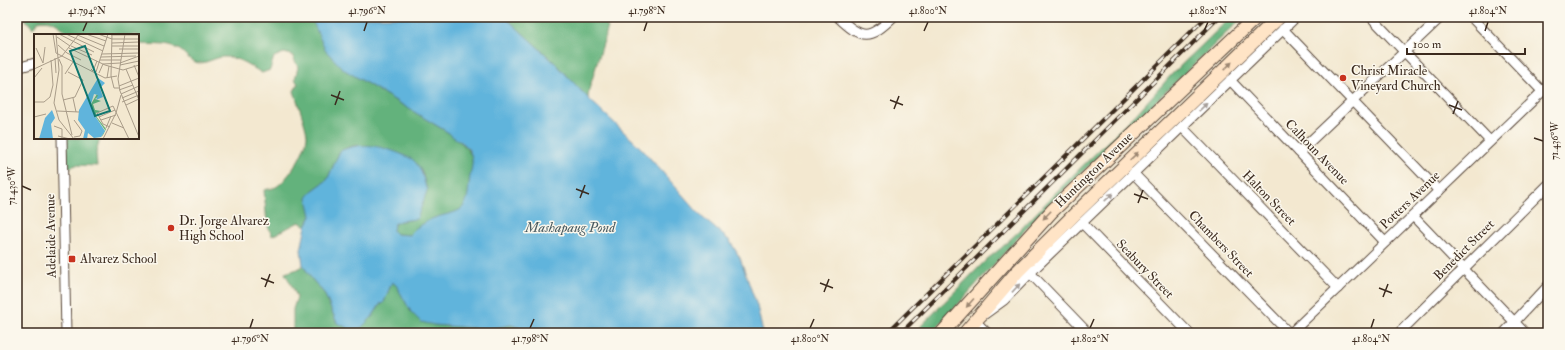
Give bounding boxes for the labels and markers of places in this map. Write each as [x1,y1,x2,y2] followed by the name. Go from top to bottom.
[1351,63,1441,95] place label: Christ Miracle Vineyard Church
[1338,73,1348,83] marker: Christ Miracle Vineyard Church
[179,213,270,244] place label: Dr. Jorge Alvarez High School
[166,223,176,233] marker: Dr. Jorge Alvarez High School
[79,251,157,267] place label: Alvarez School
[67,254,77,264] marker: Alvarez School

